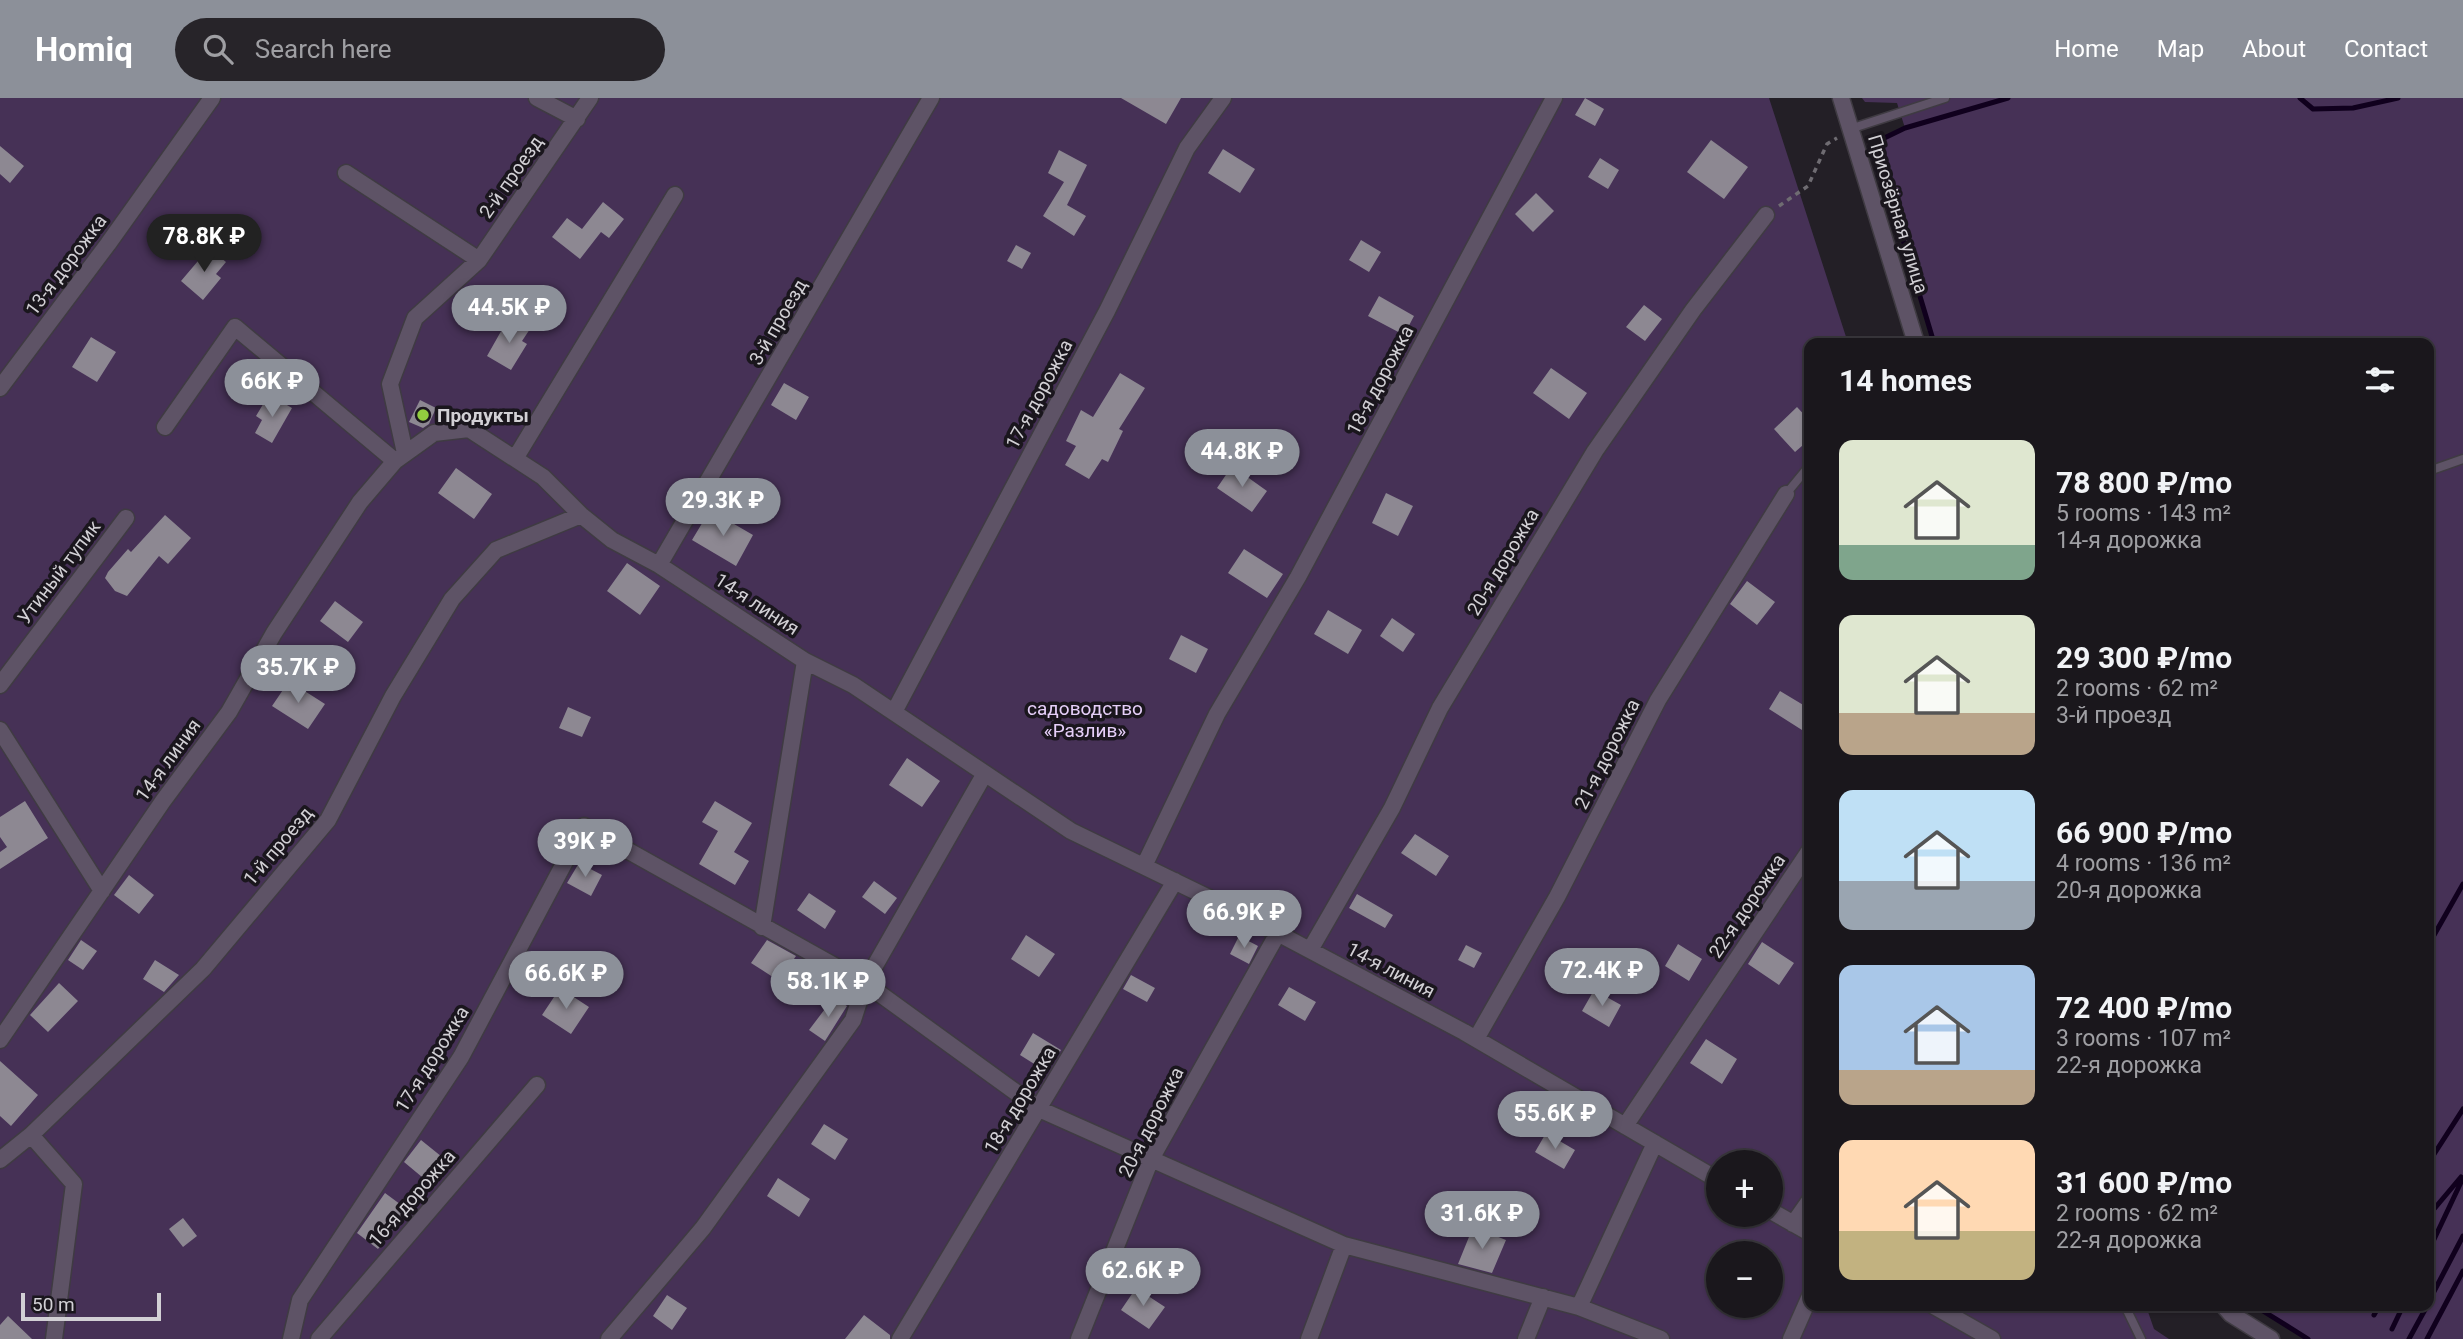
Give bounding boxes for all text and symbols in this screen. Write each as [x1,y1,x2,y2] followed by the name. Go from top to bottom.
[175,18,665,81] search box
[35,30,133,69] text: Homiq
[199,30,237,68] icon: search
[255,34,392,64] text: Search here
[2054,35,2119,63] text: Home
[2157,35,2204,63] text: Map
[2242,35,2306,63] text: About
[2344,35,2428,63] text: Contact
[474,131,548,223] street label: 2-й проезд
[1863,132,1933,296] street label: Приозёрная улица
[21,210,111,320] street label: 13-я дорожка
[139,214,269,274] pin: 78.8K ₽
[163,223,245,250] text: 78.8K ₽
[744,275,812,369] street label: 3-й проезд
[444,286,574,345] pin: 44.5K ₽
[468,294,550,321] text: 44.5K ₽
[1342,321,1418,439] street label: 18-я дорожка
[1001,335,1077,453] street label: 17-я дорожка
[223,360,321,419] pin: 66K ₽
[2361,361,2399,399] icon: filters
[1839,363,1972,398] text: 14 homes
[241,368,303,395] text: 66K ₽
[437,404,529,427] place label: Продукты
[415,407,431,423] marker: Продукты
[1177,430,1307,489] pin: 44.8K ₽
[1201,438,1283,465] text: 44.8K ₽
[2056,465,2232,500] text: 78 800 ₽/mo
[1895,468,1979,552] icon: home
[658,478,788,538] pin: 29.3K ₽
[682,487,764,514] text: 29.3K ₽
[2056,500,2231,527] text: 5 rooms · 143 m²
[1462,504,1544,620] street label: 20-я дорожка
[13,515,106,628] street label: Утиный тупик
[2056,527,2202,554] text: 14-я дорожка
[710,568,804,640] street label: 14-я линия
[2056,640,2232,675] text: 29 300 ₽/mo
[1895,643,1979,727] icon: home
[233,646,363,705] pin: 35.7K ₽
[257,654,339,681] text: 35.7K ₽
[2056,675,2218,702] text: 2 rooms · 62 m²
[1569,695,1645,813] street label: 21-я дорожка
[1027,697,1143,742] park label: садоводство «Разлив»
[2056,702,2171,729] text: 3-й проезд
[130,714,206,806] street label: 14-я линия
[239,802,317,890] street label: 1-й проезд
[2056,815,2232,850] text: 66 900 ₽/mo
[1895,818,1979,902] icon: home
[536,820,634,879] pin: 39K ₽
[554,828,616,855] text: 39K ₽
[1704,850,1790,962] street label: 22-я дорожка
[2056,850,2231,877] text: 4 rooms · 136 m²
[2056,877,2202,904] text: 20-я дорожка
[1179,890,1309,950] pin: 66.9K ₽
[1203,899,1285,926] text: 66.9K ₽
[1343,937,1439,1003] street label: 14-я линия
[1537,948,1667,1008] pin: 72.4K ₽
[501,951,631,1011] pin: 66.6K ₽
[1561,957,1643,984] text: 72.4K ₽
[525,960,607,987] text: 66.6K ₽
[763,960,893,1019] pin: 58.1K ₽
[787,968,869,995] text: 58.1K ₽
[2056,990,2232,1025] text: 72 400 ₽/mo
[1895,993,1979,1077] icon: home
[390,1002,474,1116] street label: 17-я дорожка
[2056,1025,2231,1052] text: 3 rooms · 107 m²
[979,1042,1061,1158] street label: 18-я дорожка
[2056,1052,2202,1079] text: 22-я дорожка
[1113,1063,1189,1181] street label: 20-я дорожка
[1490,1091,1620,1151] pin: 55.6K ₽
[1514,1100,1596,1127] text: 55.6K ₽
[364,1145,460,1251] street label: 16-я дорожка
[1706,1150,1783,1318] map controls
[1706,1150,1783,1227] button: +
[2056,1165,2232,1200] text: 31 600 ₽/mo
[1895,1168,1979,1252] icon: home
[1417,1192,1547,1251] pin: 31.6K ₽
[1441,1200,1523,1227] text: 31.6K ₽
[2056,1200,2218,1227] text: 2 rooms · 62 m²
[2056,1227,2202,1254] text: 22-я дорожка
[1706,1241,1783,1318] button: −
[1078,1248,1208,1308] pin: 62.6K ₽
[1102,1257,1184,1284] text: 62.6K ₽
[21,1290,161,1322] scale bar
[32,1293,75,1316] text: 50 m

